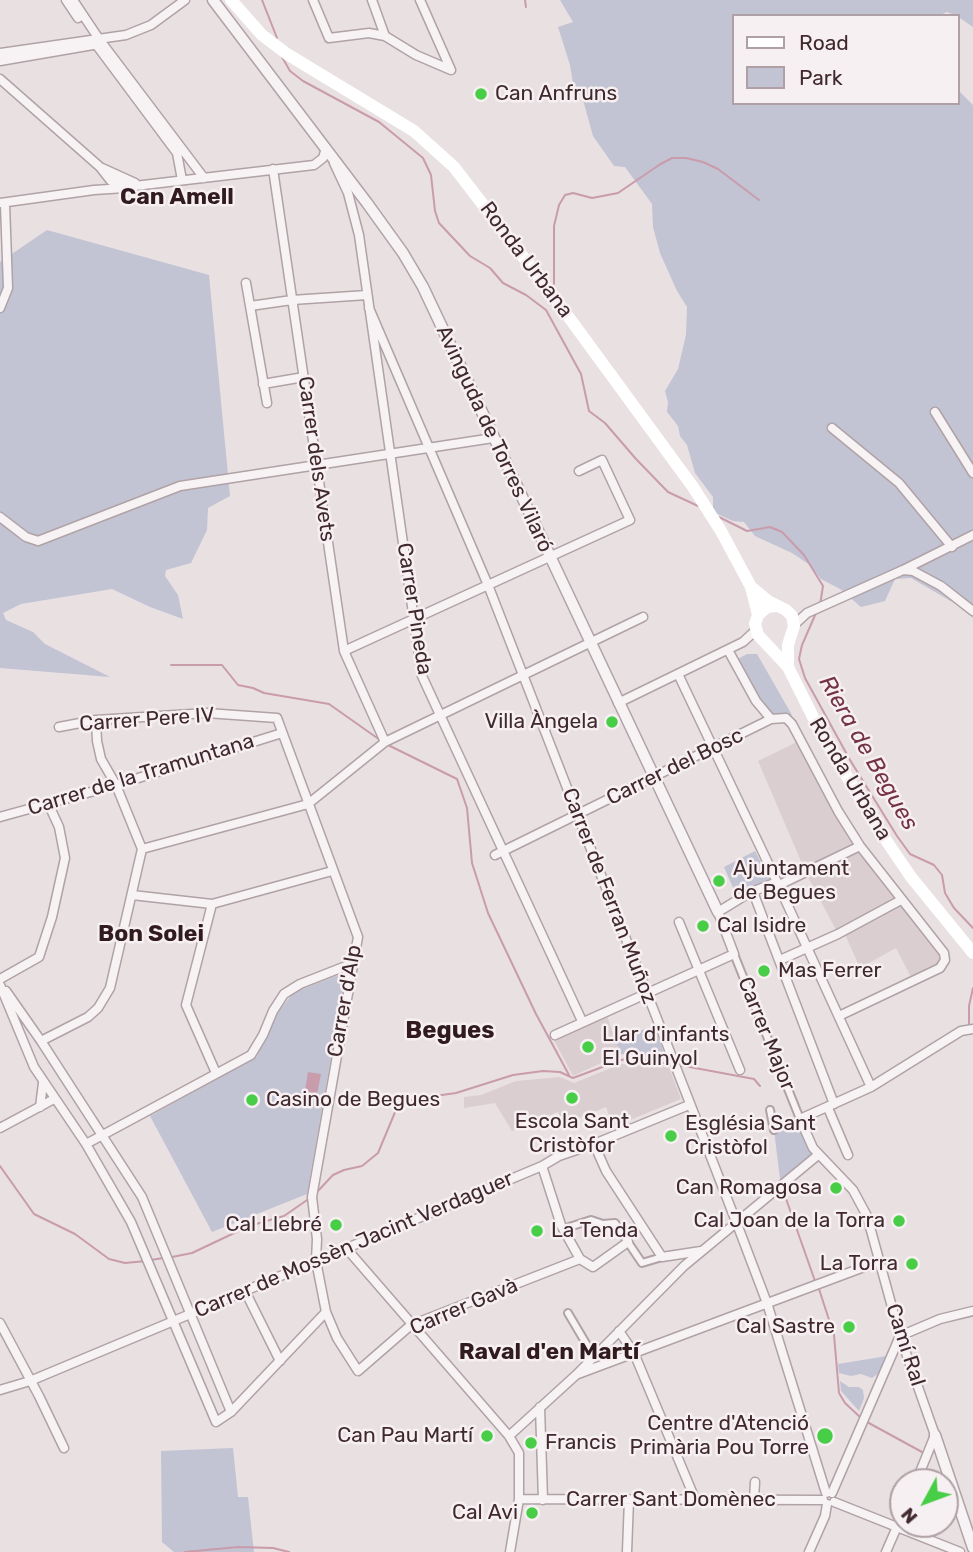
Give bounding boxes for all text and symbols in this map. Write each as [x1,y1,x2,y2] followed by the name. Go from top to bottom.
[732,14,959,105] legend
[799,30,849,55] text: Road
[799,65,843,90] text: Park
[495,81,617,107] place label: Can Anfruns
[473,86,489,102] marker: Can Anfruns
[120,183,234,211] district label: Can Amell
[474,197,578,323] street label: Ronda Urbana
[430,322,558,556] street label: Avinguda de Torres Vilaró
[292,375,340,543] street label: Carrer dels Avets
[391,541,437,677] street label: Carrer Pineda
[813,671,923,835] water label: Riera de Begues
[79,703,215,737] street label: Carrer Pere IV
[484,709,598,735] place label: Villa Àngela
[803,713,897,845] street label: Ronda Urbana
[604,714,620,730] marker: Villa Àngela
[602,723,748,811] street label: Carrer del Bosc
[25,729,257,821] street label: Carrer de la Tramuntana
[556,784,662,1008] street label: Carrer de Ferran Muñoz
[733,856,849,906] place label: Ajuntament de Begues
[711,873,727,889] marker: Ajuntament de Begues
[717,913,806,939] place label: Cal Isidre
[695,918,711,934] marker: Cal Isidre
[98,920,204,948] district label: Bon Solei
[323,943,367,1059] street label: Carrer d'Alp
[778,958,881,984] place label: Mas Ferrer
[756,963,772,979] marker: Mas Ferrer
[732,974,800,1094] street label: Carrer Major
[405,1017,495,1045] district label: Begues
[602,1022,729,1072] place label: Llar d'infants El Guinyol
[580,1039,596,1055] marker: Llar d'infants El Guinyol
[266,1087,440,1113] place label: Casino de Begues
[564,1090,580,1106] marker: Escola Sant Cristòfor
[244,1092,260,1108] marker: Casino de Begues
[515,1109,629,1159] place label: Escola Sant Cristòfor
[685,1111,816,1161] place label: Església Sant Cristòfol
[663,1128,679,1144] marker: Església Sant Cristòfol
[191,1166,517,1324] street label: Carrer de Mossèn Jacint Verdaguer
[676,1175,822,1201] place label: Can Romagosa
[828,1180,844,1196] marker: Can Romagosa
[694,1208,885,1234] place label: Cal Joan de la Torra
[225,1212,322,1238] place label: Cal Llebré
[891,1213,907,1229] marker: Cal Joan de la Torra
[328,1217,344,1233] marker: Cal Llebré
[551,1218,638,1244] place label: La Tenda
[529,1223,545,1239] marker: La Tenda
[820,1251,898,1277] place label: La Torra
[904,1256,920,1272] marker: La Torra
[406,1273,522,1341] street label: Carrer Gavà
[880,1301,930,1389] street label: Camí Ral
[736,1314,835,1340] place label: Cal Sastre
[841,1319,857,1335] marker: Cal Sastre
[459,1338,639,1366] district label: Raval d'en Martí
[630,1411,809,1461] place label: Centre d'Atenció Primària Pou Torre
[337,1423,473,1449] place label: Can Pau Martí
[815,1426,835,1446] marker: Centre d'Atenció Primària Pou Torre
[479,1428,495,1444] marker: Can Pau Martí
[545,1430,616,1456] place label: Francis
[523,1435,539,1451] marker: Francis
[889,1468,959,1538] north arrow
[566,1487,776,1513] street label: Carrer Sant Domènec
[452,1500,518,1526] place label: Cal Avi
[896,1503,922,1529] text: N
[524,1505,540,1521] marker: Cal Avi

